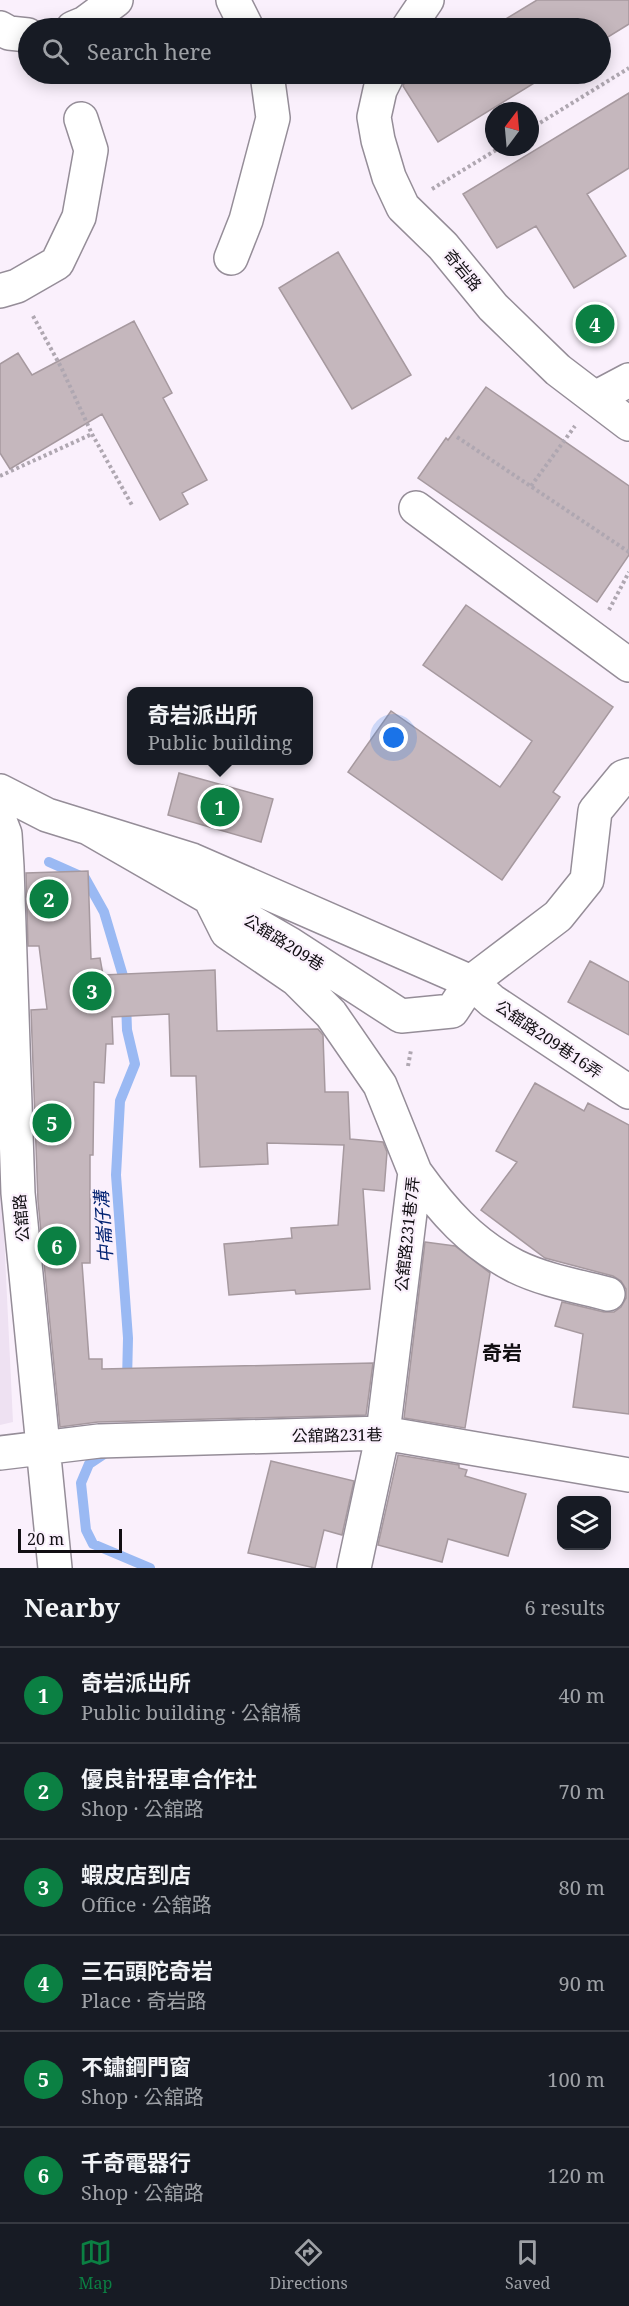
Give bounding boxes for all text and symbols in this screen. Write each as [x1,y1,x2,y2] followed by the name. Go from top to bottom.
[18,18,611,84] search box
[39,35,72,68] icon: search
[87,36,212,66] text: Search here
[485,102,539,156] north arrow
[439,245,487,295] street label: 奇岩路
[576,302,614,346] pin: 4
[127,687,313,765] popup
[148,699,258,729] text: 奇岩派出所
[379,723,408,752] your location
[148,729,292,756] text: Public building
[200,784,240,830] pin: 1
[29,876,68,922] pin: 2
[240,909,328,975] street label: 公舘路209巷
[72,968,112,1014] pin: 3
[491,995,607,1083] street label: 公舘路209巷16弄
[32,1100,72,1146] pin: 5
[390,1175,424,1293] street label: 公舘路231巷7弄
[88,1187,117,1264] water label: 中崙仔溝
[8,1193,34,1243] street label: 公舘路
[38,1224,76,1268] pin: 6
[482,1339,522,1366] district label: 奇岩
[291,1423,383,1447] street label: 公舘路231巷
[557,1496,611,1550] map controls
[557,1496,611,1550] button: layers
[18,1526,122,1554] scale bar
[27,1528,64,1550] text: 20 m
[24,1589,120,1625] text: Nearby
[525,1594,605,1621] text: 6 results
[81,1667,191,1697] text: 奇岩派出所
[38,1682,49,1709] text: 1
[559,1682,605,1709] text: 40 m
[81,1699,301,1726] text: Public building · 公舘橋
[81,1763,257,1793] text: 優良計程車合作社
[38,1778,49,1805] text: 2
[559,1778,605,1805] text: 70 m
[81,1795,204,1822] text: Shop · 公舘路
[81,1859,191,1889] text: 蝦皮店到店
[38,1874,49,1901] text: 3
[559,1874,605,1901] text: 80 m
[81,1891,212,1918] text: Office · 公舘路
[81,1955,213,1985] text: 三石頭陀奇岩
[38,1970,49,1997] text: 4
[559,1970,605,1997] text: 90 m
[81,1987,206,2014] text: Place · 奇岩路
[81,2051,191,2081] text: 不鏽鋼門窗
[38,2066,49,2093] text: 5
[547,2066,605,2093] text: 100 m
[81,2083,204,2110] text: Shop · 公舘路
[81,2147,191,2177] text: 千奇電器行
[38,2162,49,2189] text: 6
[547,2162,605,2189] text: 120 m
[81,2179,204,2206] text: Shop · 公舘路
[79,2236,112,2294] tab: Map
[270,2236,348,2294] tab: Directions
[505,2236,550,2294] tab: Saved

